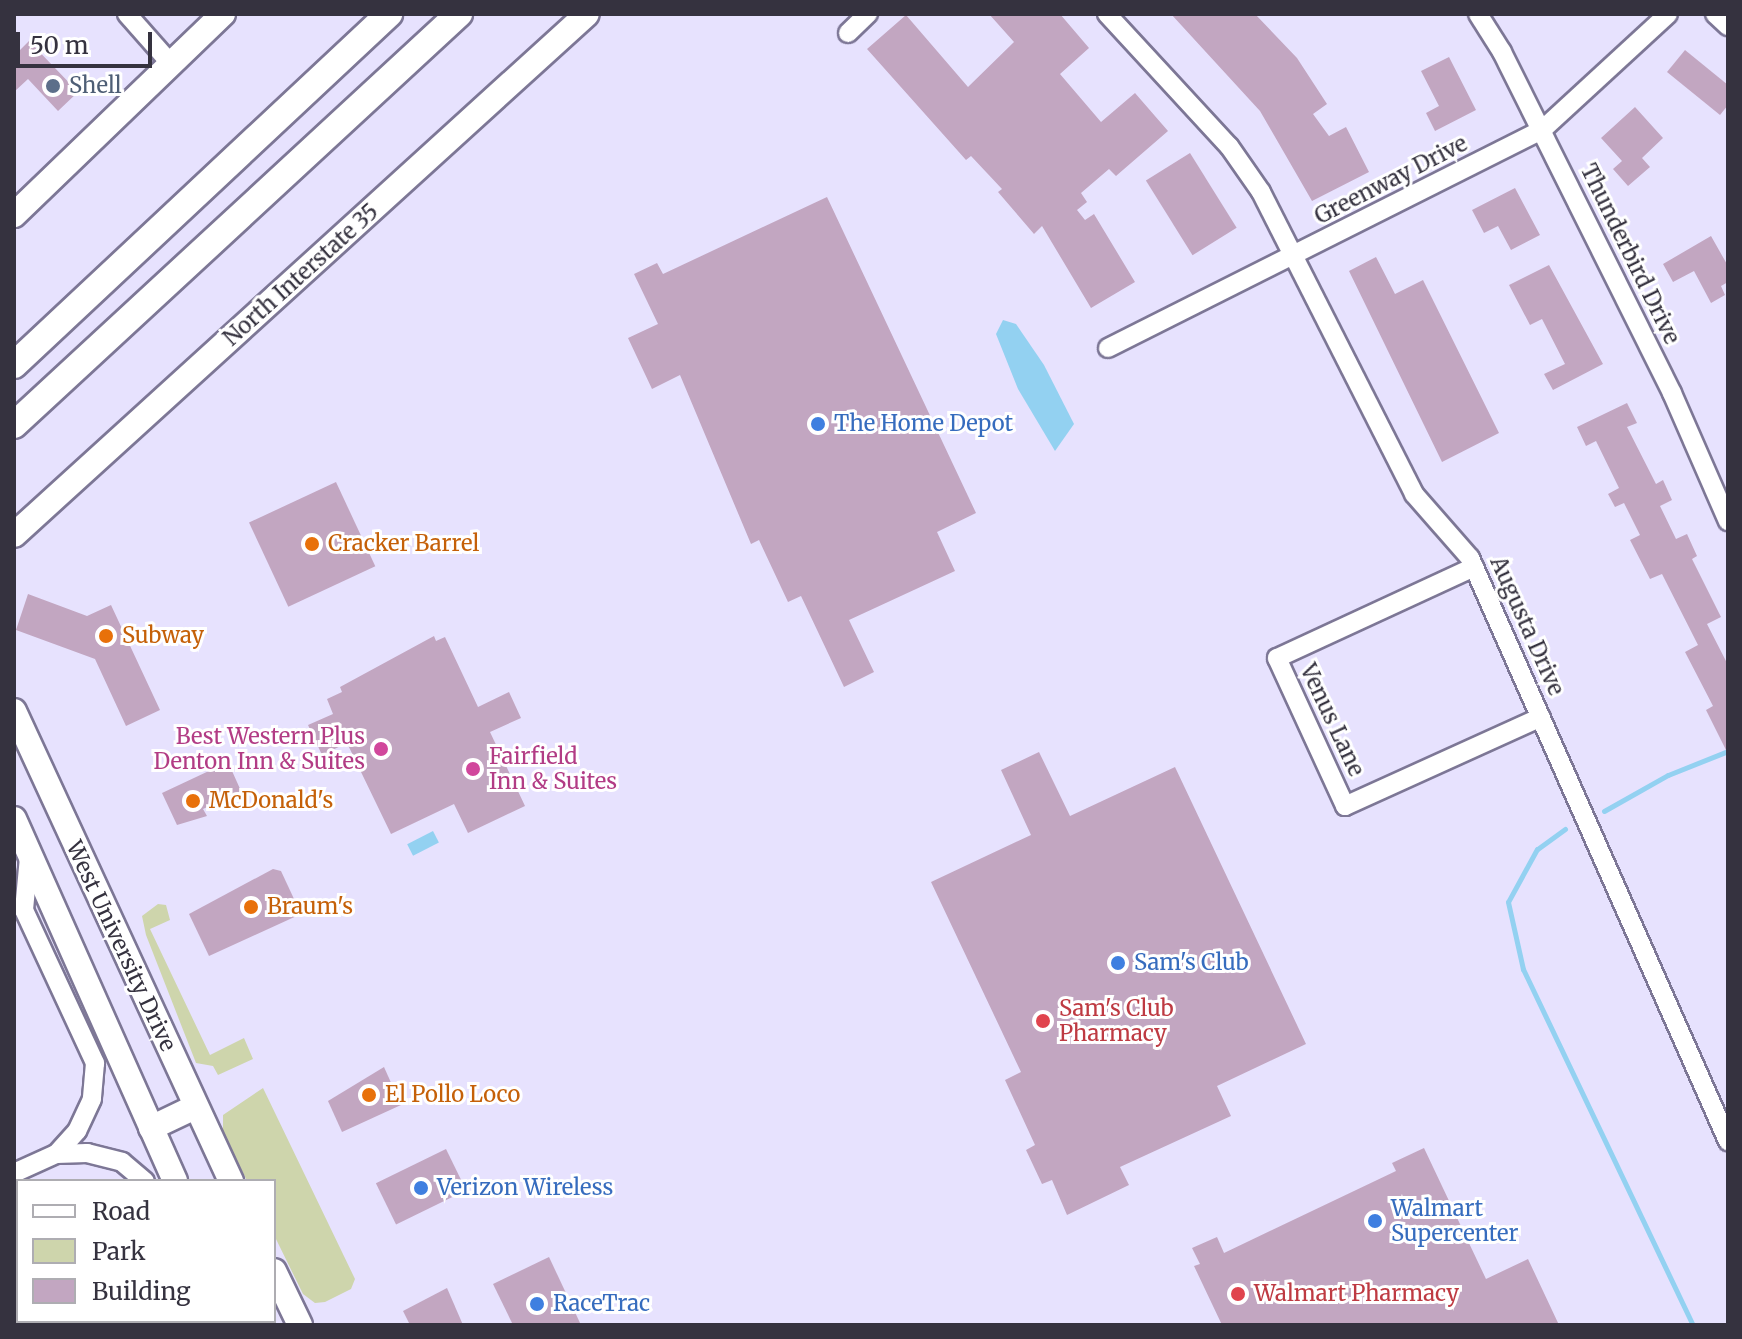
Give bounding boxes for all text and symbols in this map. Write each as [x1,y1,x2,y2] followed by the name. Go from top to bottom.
[20,16,156,66] scale bar
[30,30,89,61] text: 50 m
[69,73,122,99] place label: Shell
[44,77,62,95] marker: Shell
[1310,130,1472,230] street label: Greenway Drive
[1575,160,1685,348] street label: Thunderbird Drive
[218,199,384,351] street label: North Interstate 35
[834,411,1013,437] place label: The Home Depot
[809,415,827,433] marker: The Home Depot
[328,531,479,557] place label: Cracker Barrel
[303,535,321,553] marker: Cracker Barrel
[1485,552,1569,700] street label: Augusta Drive
[122,623,204,649] place label: Subway
[97,627,115,645] marker: Subway
[1294,660,1370,780] street label: Venus Lane
[153,723,365,774] place label: Best Western Plus Denton Inn & Suites
[372,740,390,758] marker: Best Western Plus Denton Inn & Suites
[489,743,617,794] place label: Fairfield Inn & Suites
[464,760,482,778] marker: Fairfield Inn & Suites
[209,788,333,814] place label: McDonald's
[184,792,202,810] marker: McDonald's
[61,837,181,1055] street label: West University Drive
[267,894,353,920] place label: Braum's
[242,898,260,916] marker: Braum's
[1134,950,1249,976] place label: Sam's Club
[1109,954,1127,972] marker: Sam's Club
[1059,995,1174,1046] place label: Sam's Club Pharmacy
[1034,1012,1052,1030] marker: Sam's Club Pharmacy
[385,1082,520,1108] place label: El Pollo Loco
[360,1086,378,1104] marker: El Pollo Loco
[437,1175,613,1201] place label: Verizon Wireless
[16,1179,276,1323] legend
[412,1179,430,1197] marker: Verizon Wireless
[1391,1195,1518,1246] place label: Walmart Supercenter
[92,1196,150,1227] text: Road
[1366,1212,1384,1230] marker: Walmart Supercenter
[92,1236,145,1267] text: Park
[92,1276,191,1307] text: Building
[1254,1281,1459,1307] place label: Walmart Pharmacy
[1229,1285,1247,1303] marker: Walmart Pharmacy
[553,1291,650,1317] place label: RaceTrac
[528,1295,546,1313] marker: RaceTrac

